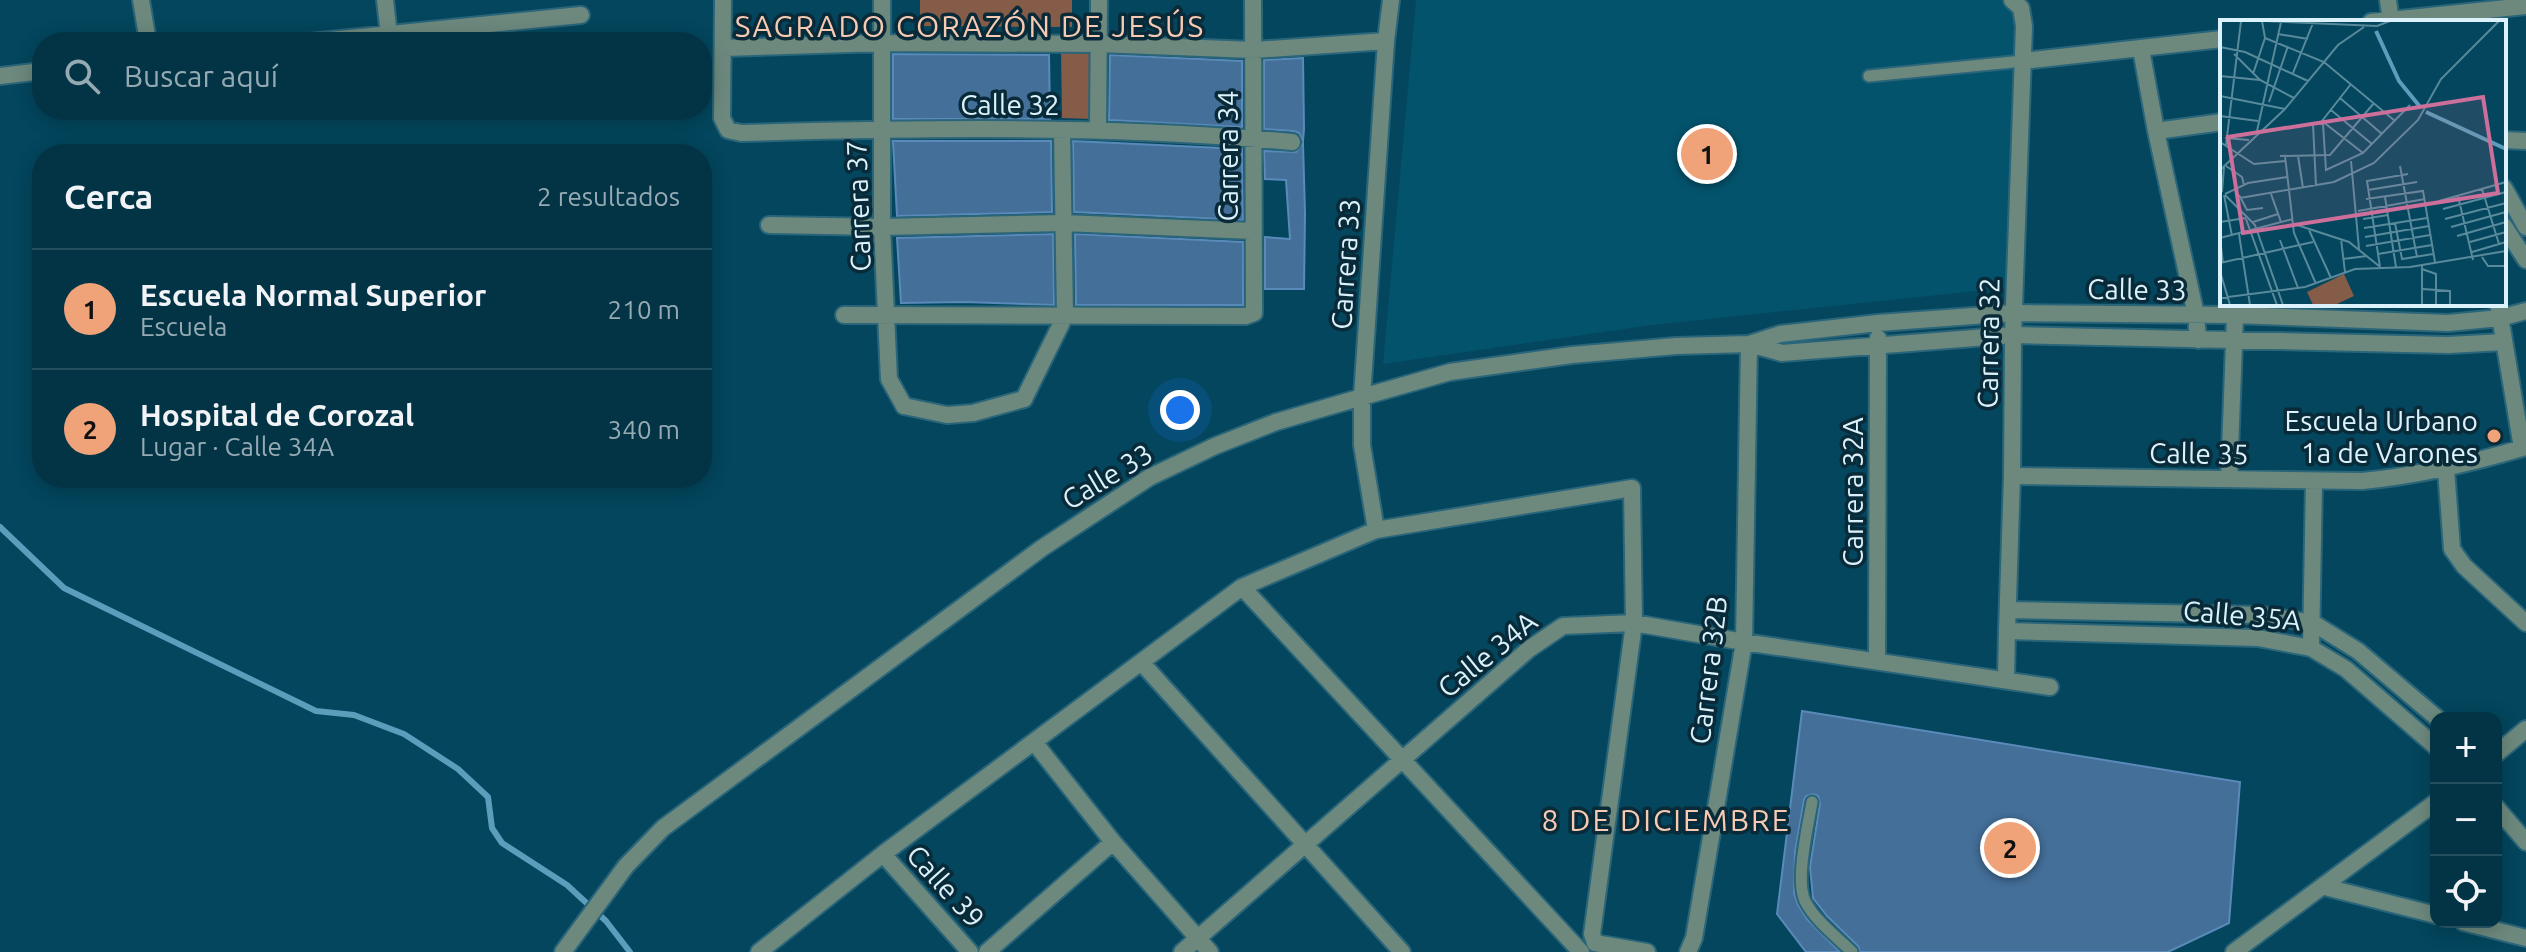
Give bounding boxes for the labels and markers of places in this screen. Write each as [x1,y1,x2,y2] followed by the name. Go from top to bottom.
[1681,124,1733,184] pin: 1
[2285,405,2478,468] place label: Escuela Urbano 1a de Varones
[2485,427,2503,445] marker: Escuela Urbano 1a de Varones
[1984,818,2036,878] pin: 2

